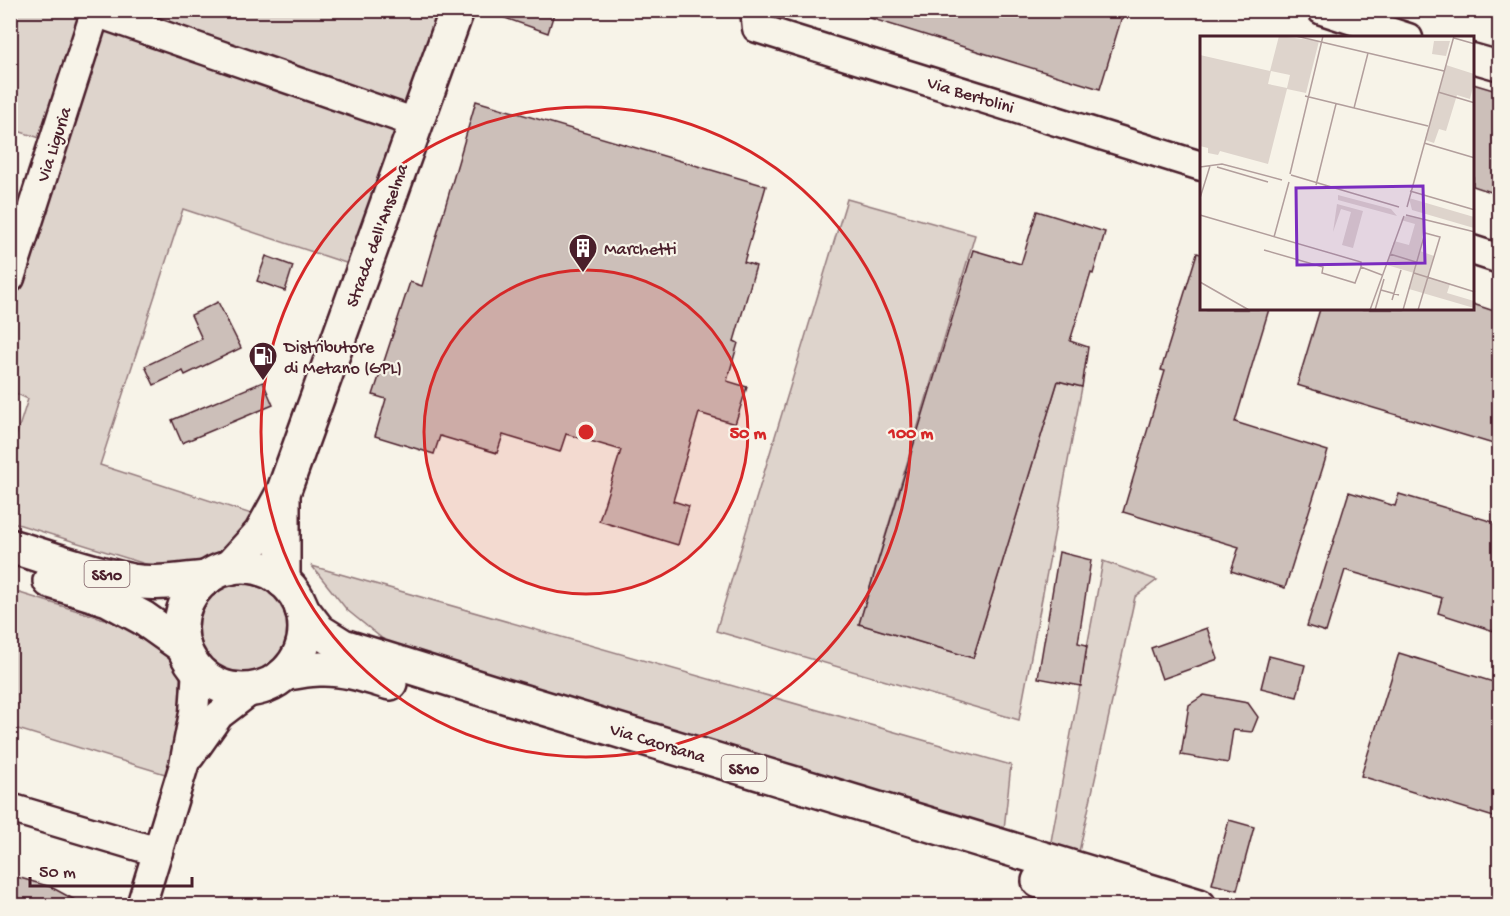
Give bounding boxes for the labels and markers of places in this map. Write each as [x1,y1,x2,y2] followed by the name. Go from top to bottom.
[567,232,599,274] building icon: Marchetti
[604,240,677,261] place label: Marchetti
[283,338,402,380] place label: Distributore di Metano (GPL)
[247,340,279,382] fuel station icon: Distributore di Metano (GPL)
[576,422,596,442] centre of rings

